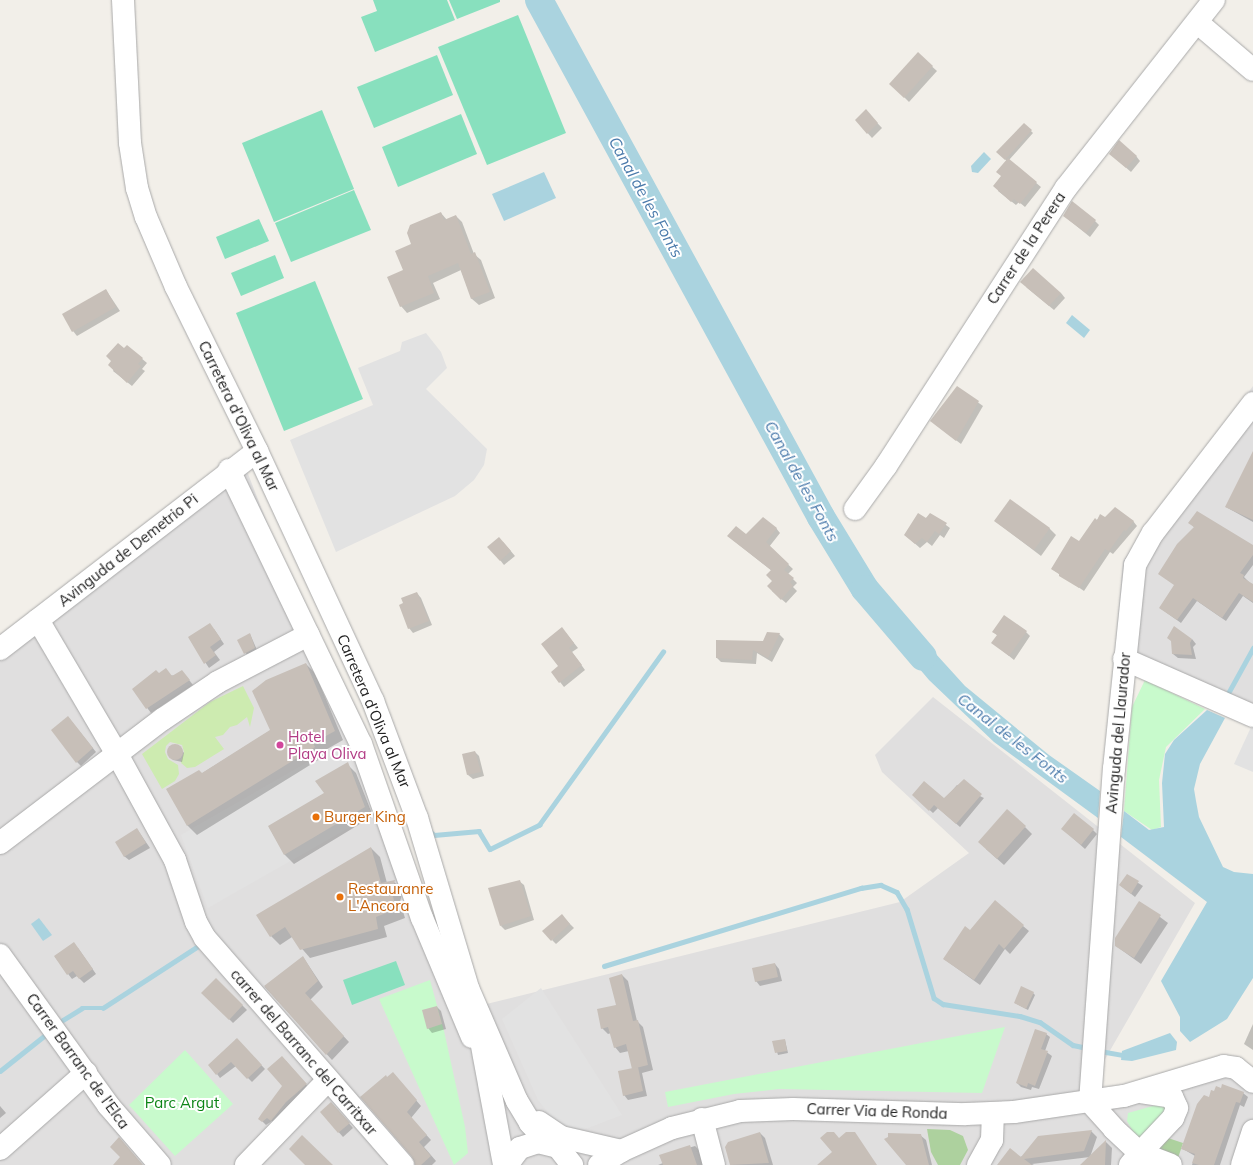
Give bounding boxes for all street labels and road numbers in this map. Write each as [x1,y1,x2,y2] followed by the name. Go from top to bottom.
[983,188,1069,308] street label: Carrer de la Perera
[195,338,283,494] street label: Carretera d’Oliva al Mar
[55,490,201,610] street label: Avinguda de Demetrio Pi
[333,631,415,791] street label: Carretera d’Oliva al Mar
[1102,652,1134,814] street label: Avinguda del Llaurador
[227,965,381,1139] street label: carrer del Barranc del Carritxar
[23,990,133,1132] street label: Carrer Barranc de l'Elca
[806,1100,948,1122] street label: Carrer Via de Ronda

